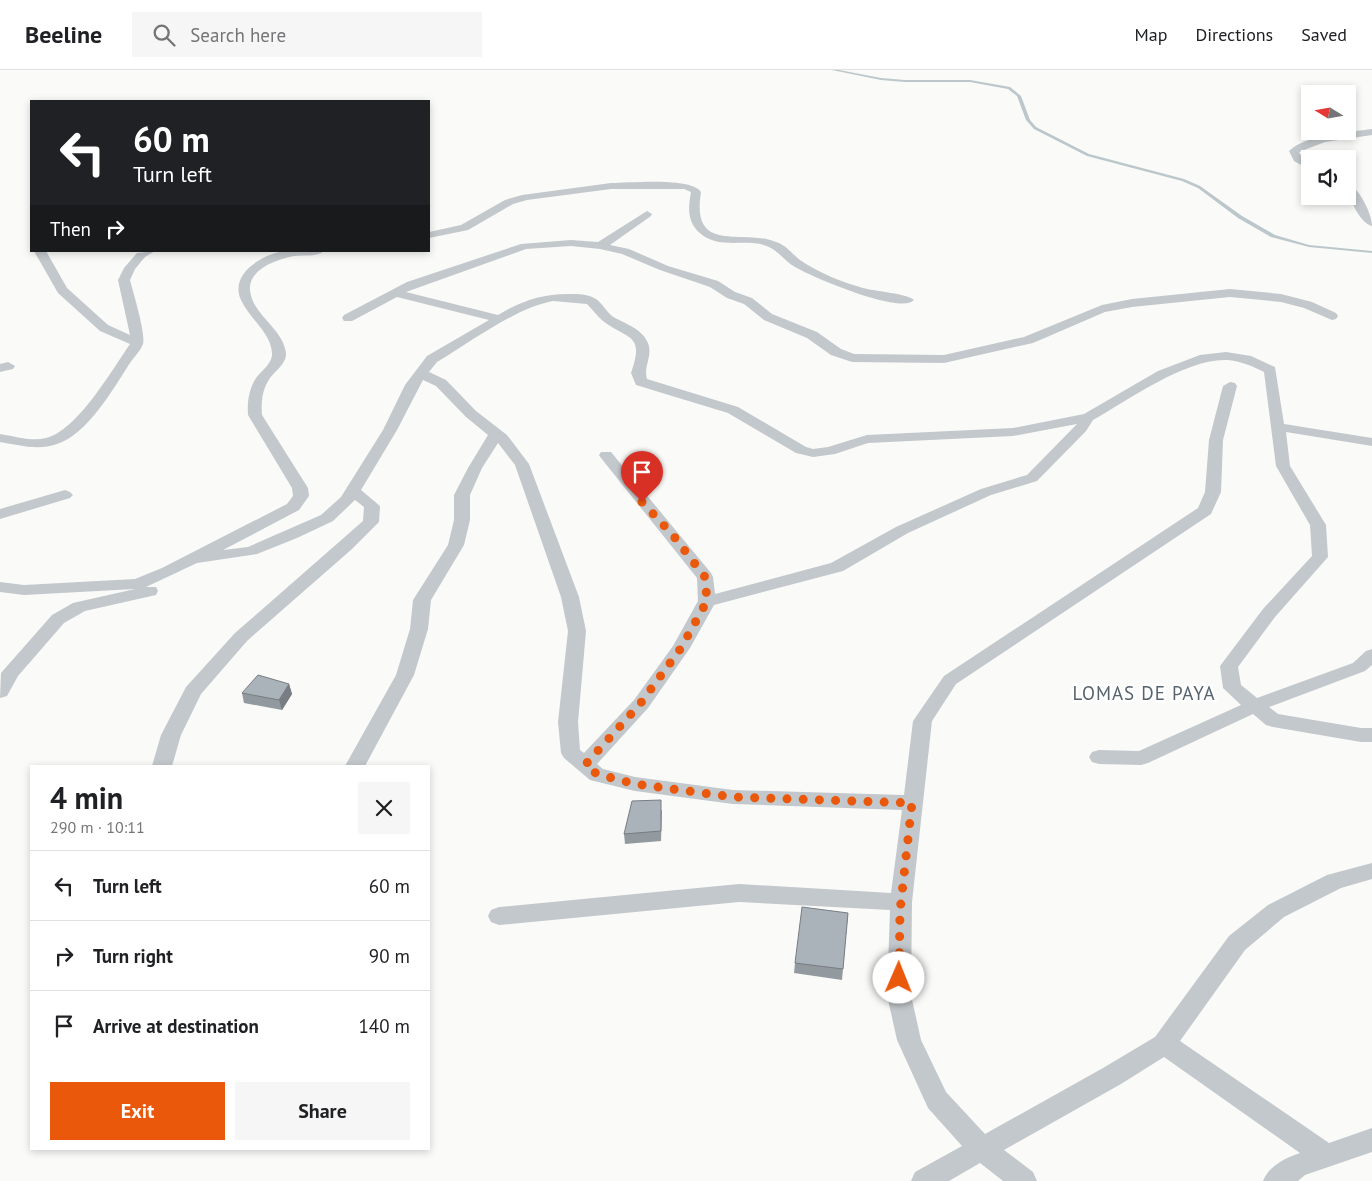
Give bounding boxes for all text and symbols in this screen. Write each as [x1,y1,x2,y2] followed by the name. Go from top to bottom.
[132,12,482,57] search box
[25,19,102,50] text: Beeline
[150,21,178,49] icon: search
[190,23,286,47] text: Search here
[1135,23,1167,46] text: Map
[1195,23,1273,46] text: Directions
[1301,23,1347,46] text: Saved
[1301,85,1356,140] north arrow
[1301,85,1356,205] map controls
[133,116,210,162] text: 60 m
[50,120,115,185] icon: left
[1301,150,1356,205] button: sound
[133,160,212,188] text: Turn left
[101,215,129,243] icon: right
[50,217,91,241] text: Then
[621,451,663,502] pin
[628,458,656,486] icon: arrive
[1072,681,1216,705] district label: LOMAS DE PAYA
[50,778,123,817] text: 4 min
[358,782,410,834] button: close
[50,817,145,837] text: 290 m · 10:11
[50,872,78,900] icon: left
[93,874,162,898] text: Turn left
[369,874,410,898] text: 60 m
[50,942,78,970] icon: right
[93,944,173,968] text: Turn right
[369,944,410,968] text: 90 m
[872,951,924,1003] position arrow
[50,1012,78,1040] icon: arrive
[93,1014,259,1038] text: Arrive at destination
[358,1014,410,1038] text: 140 m
[50,1082,225,1140] button: Exit
[235,1082,410,1140] button: Share

